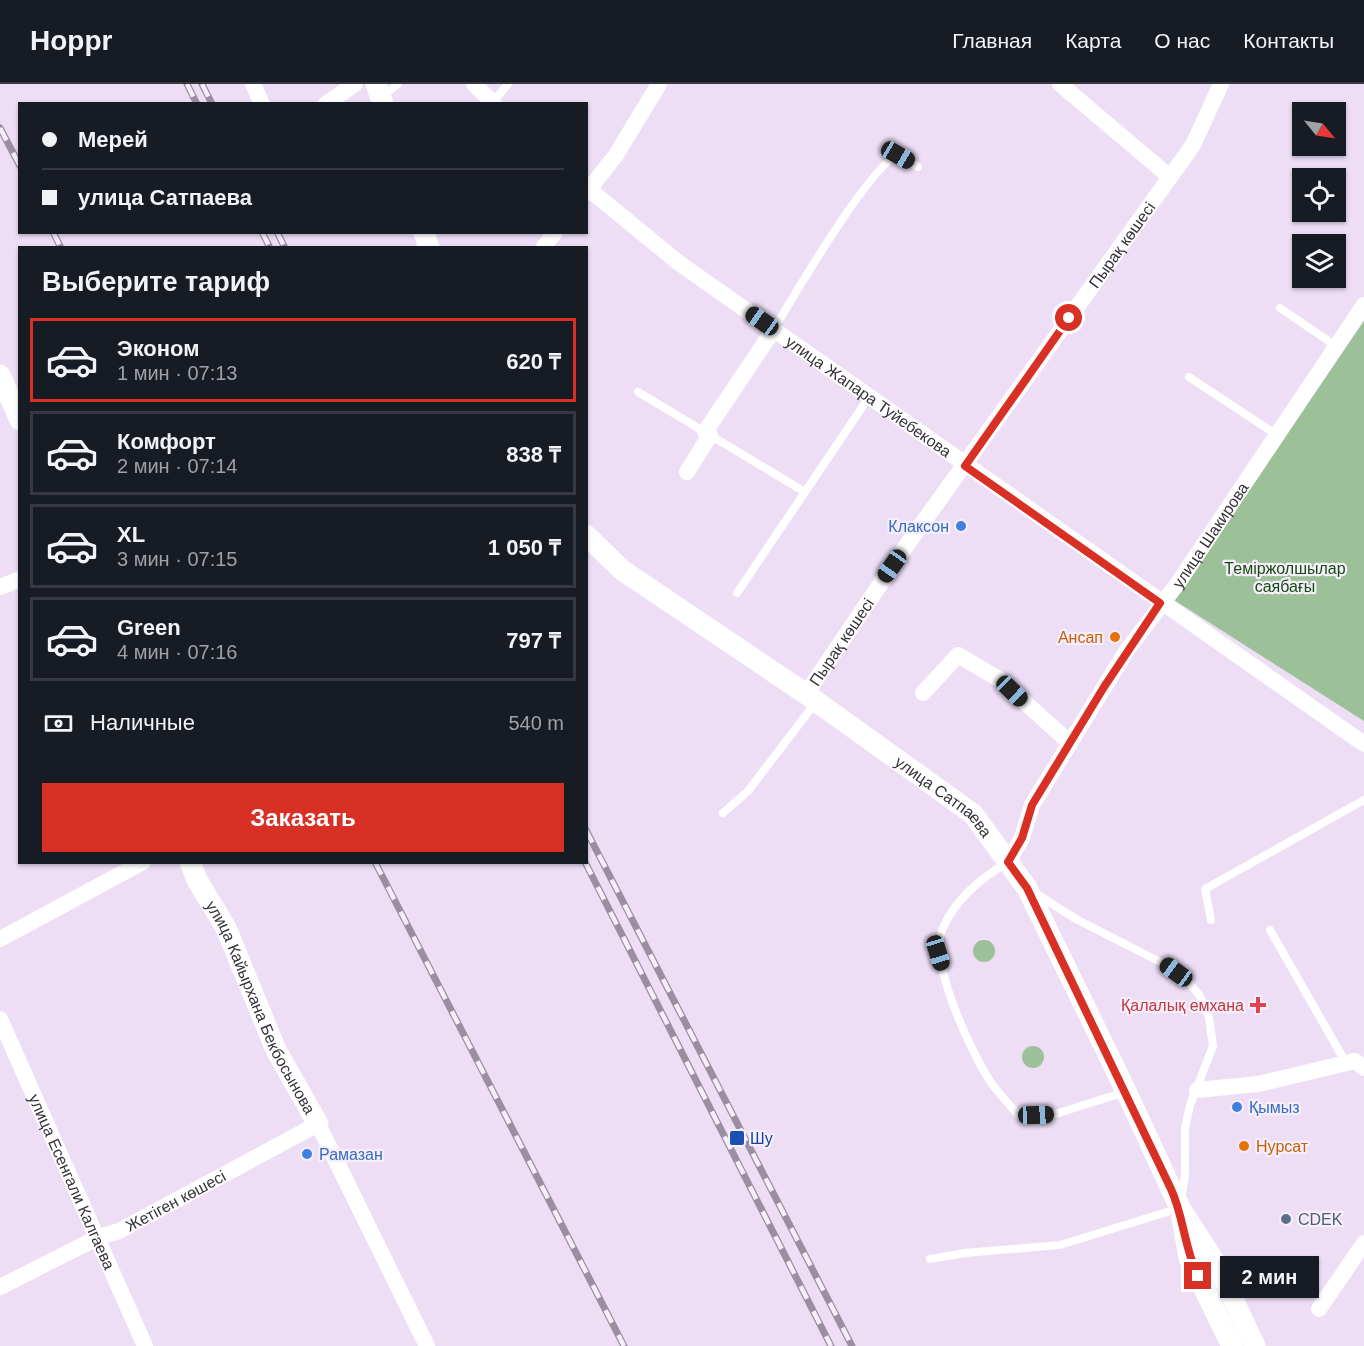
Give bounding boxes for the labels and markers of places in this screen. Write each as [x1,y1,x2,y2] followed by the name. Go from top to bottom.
[888,518,949,535] place label: Клаксон
[954,519,968,533] marker: Клаксон
[1058,629,1103,646] place label: Ансап
[1108,630,1122,644] marker: Ансап
[1249,996,1267,1014] marker: Қалалық емхана
[1121,997,1244,1014] place label: Қалалық емхана
[1249,1099,1300,1116] place label: Қымыз
[1230,1100,1244,1114] marker: Қымыз
[728,1129,746,1147] marker: Шу
[750,1130,773,1147] place label: Шу
[1256,1138,1309,1155] place label: Нурсат
[1237,1139,1251,1153] marker: Нурсат
[319,1146,383,1163] place label: Рамазан
[300,1147,314,1161] marker: Рамазан
[1298,1211,1343,1228] place label: CDEK
[1279,1212,1293,1226] marker: CDEK

